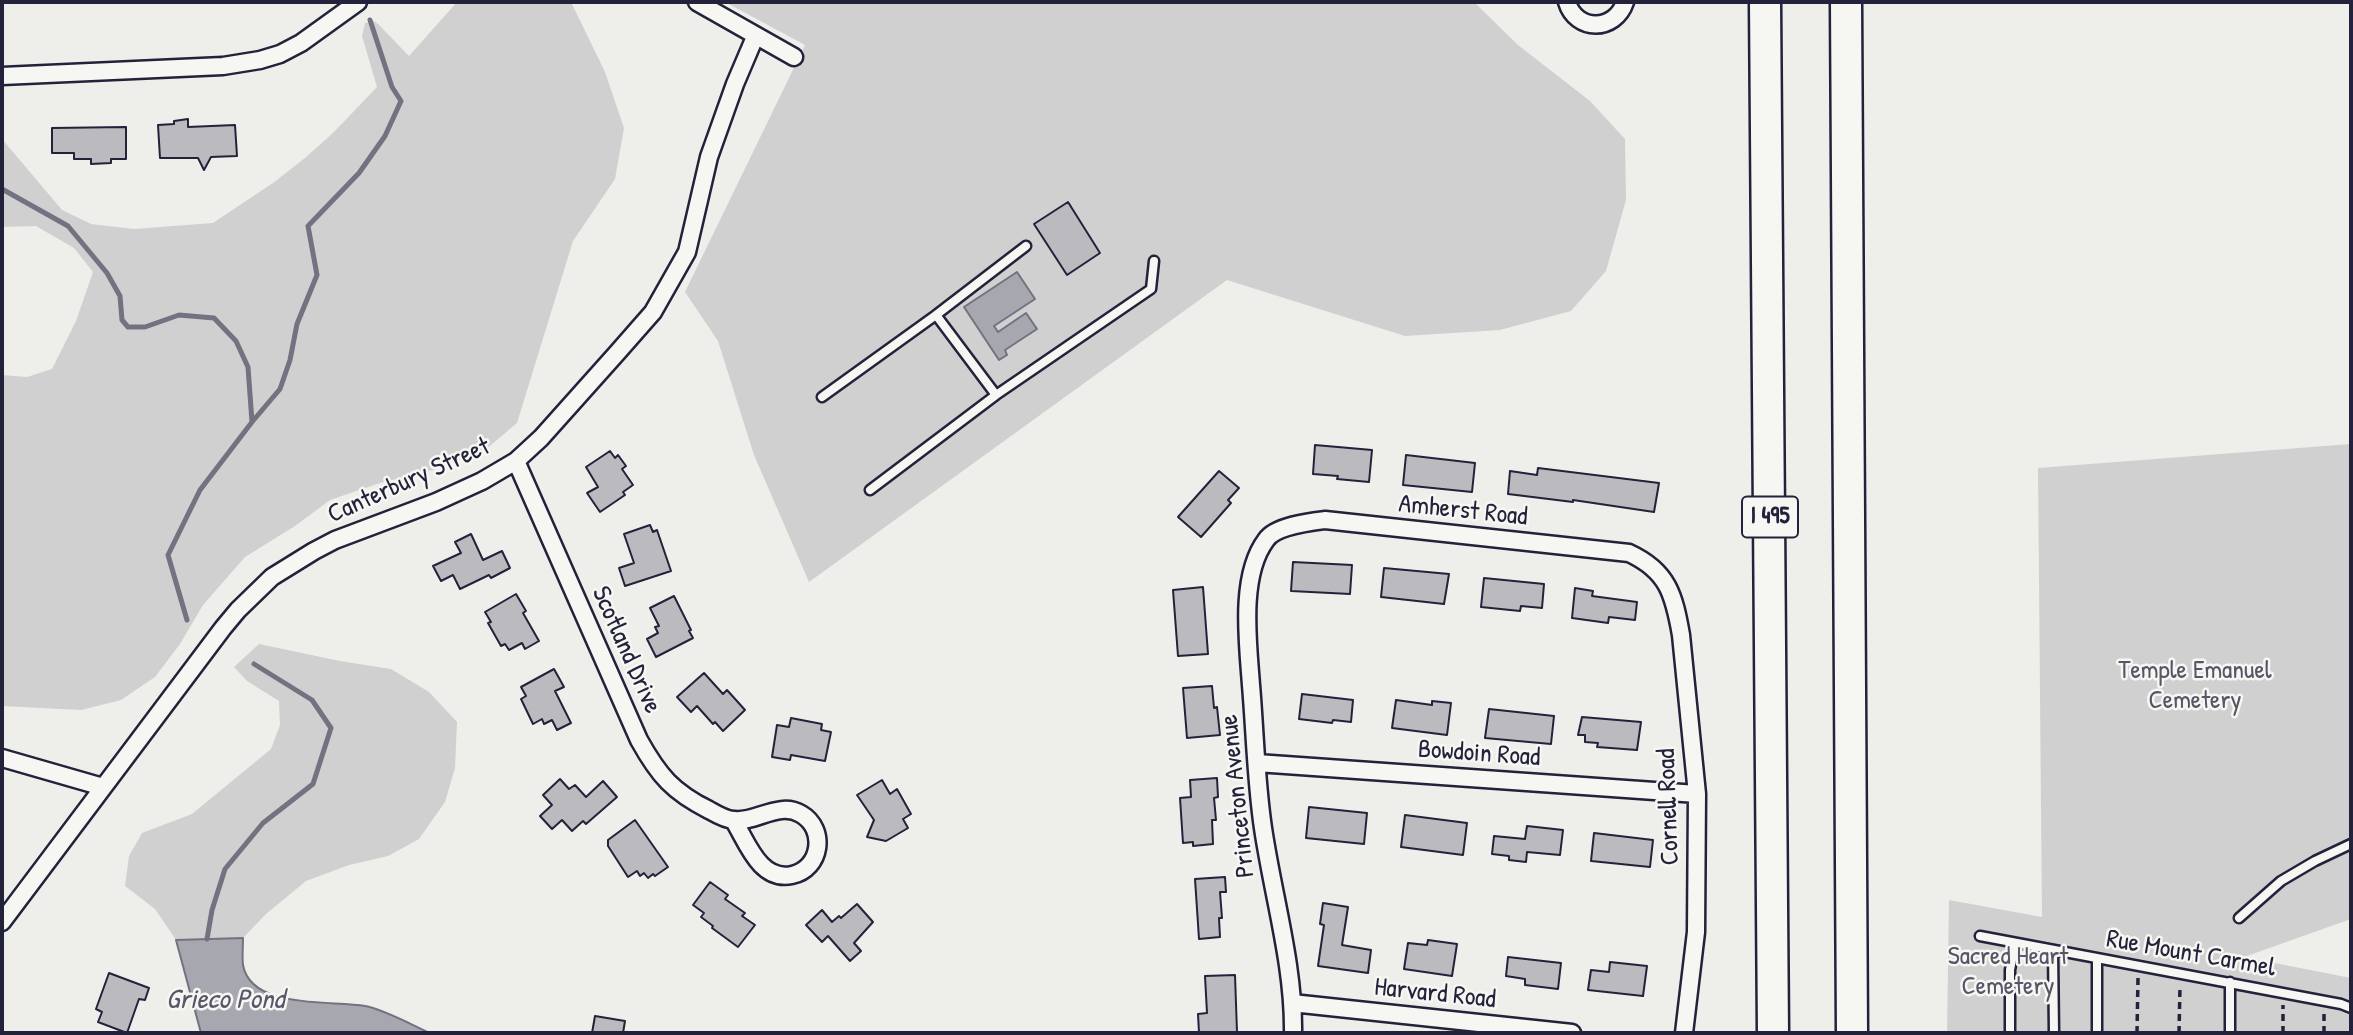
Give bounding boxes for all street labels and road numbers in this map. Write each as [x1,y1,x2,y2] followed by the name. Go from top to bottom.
[323,431,495,531] street label: Canterbury Street
[1397,489,1529,533] street label: Amherst Road
[1742,496,1798,538] road number: I 495
[584,582,668,718] street label: Scotland Drive
[1214,713,1262,879] street label: Princeton Avenue
[1417,734,1541,774] street label: Bowdoin Road
[1651,748,1687,866] street label: Cornell Road
[2104,924,2278,984] street label: Rue Mount Carmel
[1373,972,1497,1016] street label: Harvard Road

